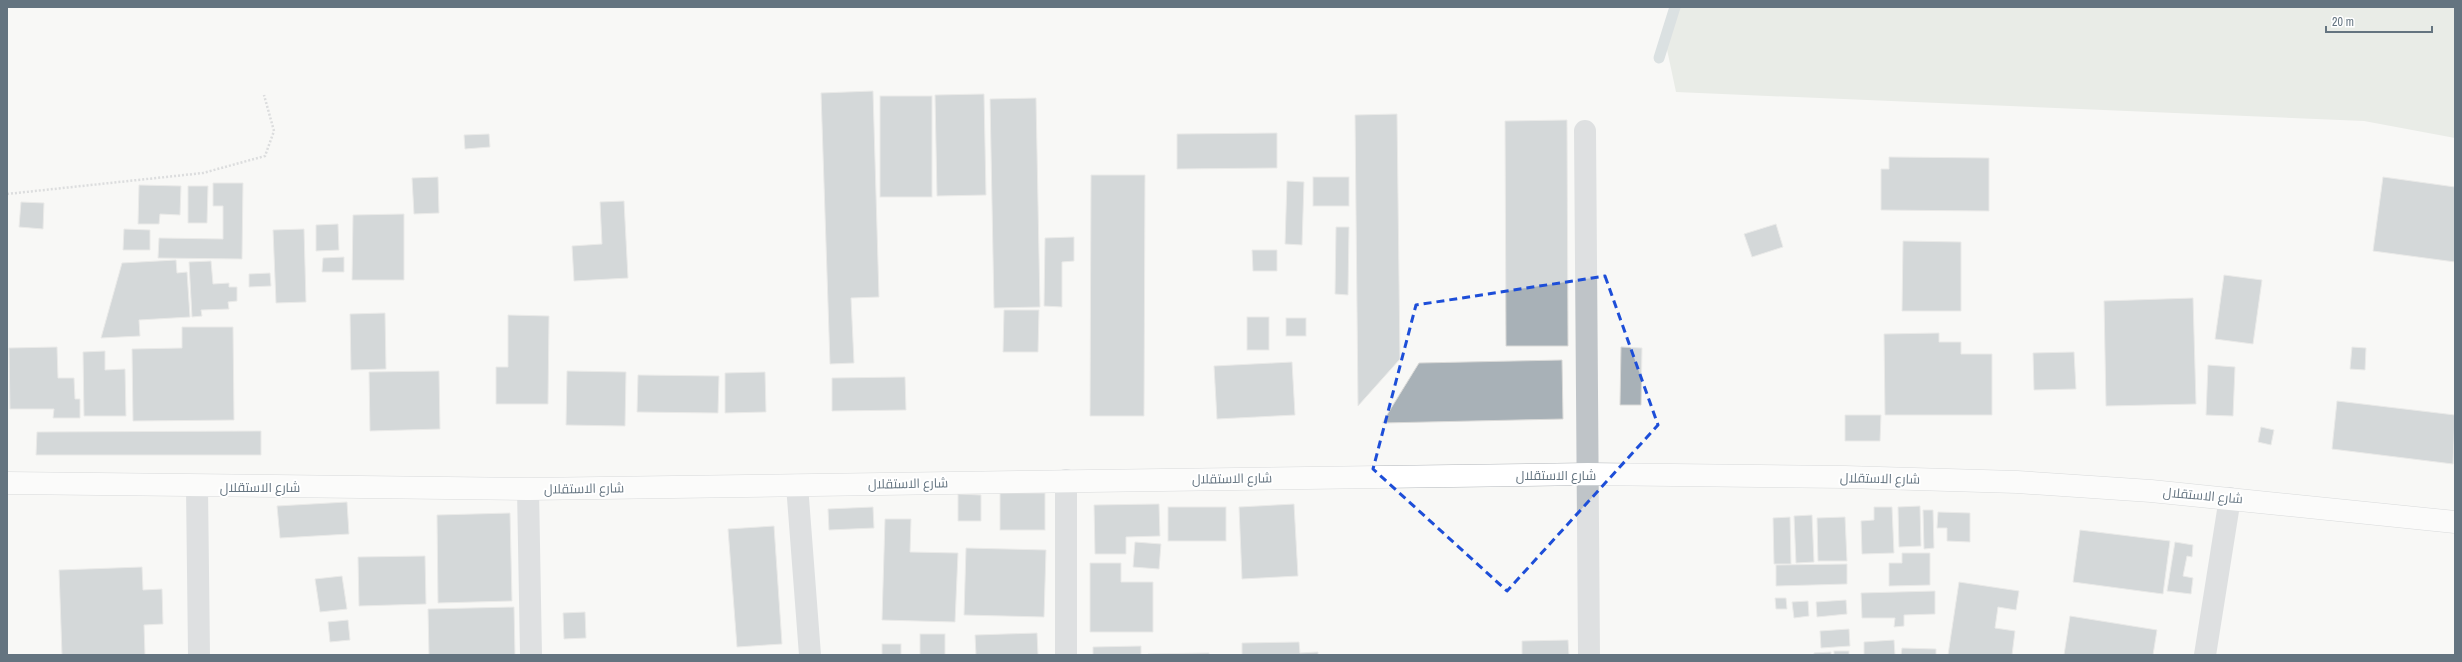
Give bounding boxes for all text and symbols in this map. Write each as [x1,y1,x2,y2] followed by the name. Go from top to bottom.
[2326,8,2432,34] scale bar
[2332,14,2354,30] text: 20 m
[1516,467,1596,484] street label: شارع الاستقلال
[1192,469,1272,488] street label: شارع الاستقلال
[1840,469,1920,488] street label: شارع الاستقلال
[868,474,948,493] street label: شارع الاستقلال
[220,479,300,496] street label: شارع الاستقلال
[544,479,624,498] street label: شارع الاستقلال
[2162,484,2244,507] street label: شارع الاستقلال

